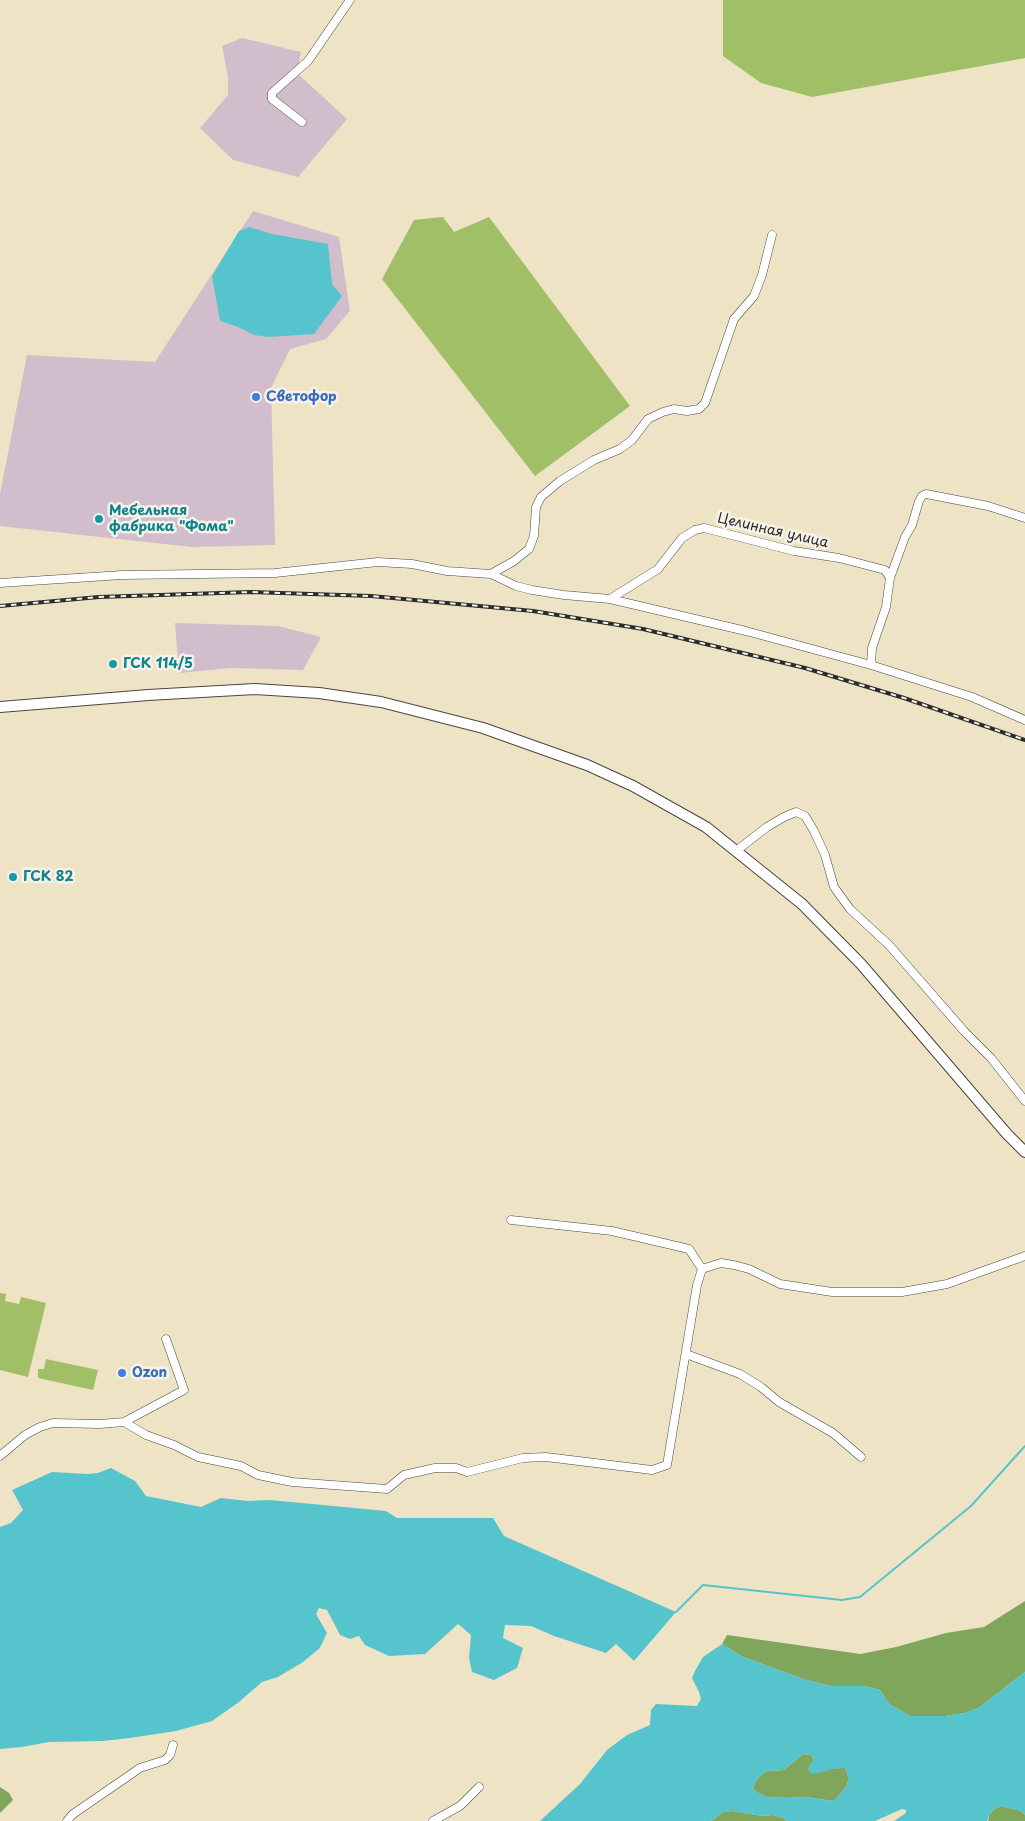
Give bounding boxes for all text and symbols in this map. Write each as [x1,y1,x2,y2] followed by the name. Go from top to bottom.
[266,389,337,405] place label: Светофор
[250,391,262,403] marker: Светофор
[109,503,234,536] place label: Мебельная фабрика "Фома"
[716,510,830,552] street label: Целинная улица
[93,513,105,525] marker: Мебельная фабрика "Фома"
[123,656,193,672] place label: ГСК 114/5
[107,658,119,670] marker: ГСК 114/5
[23,869,73,885] place label: ГСК 82
[7,871,19,883] marker: ГСК 82
[132,1365,167,1381] place label: Ozon
[116,1367,128,1379] marker: Ozon

